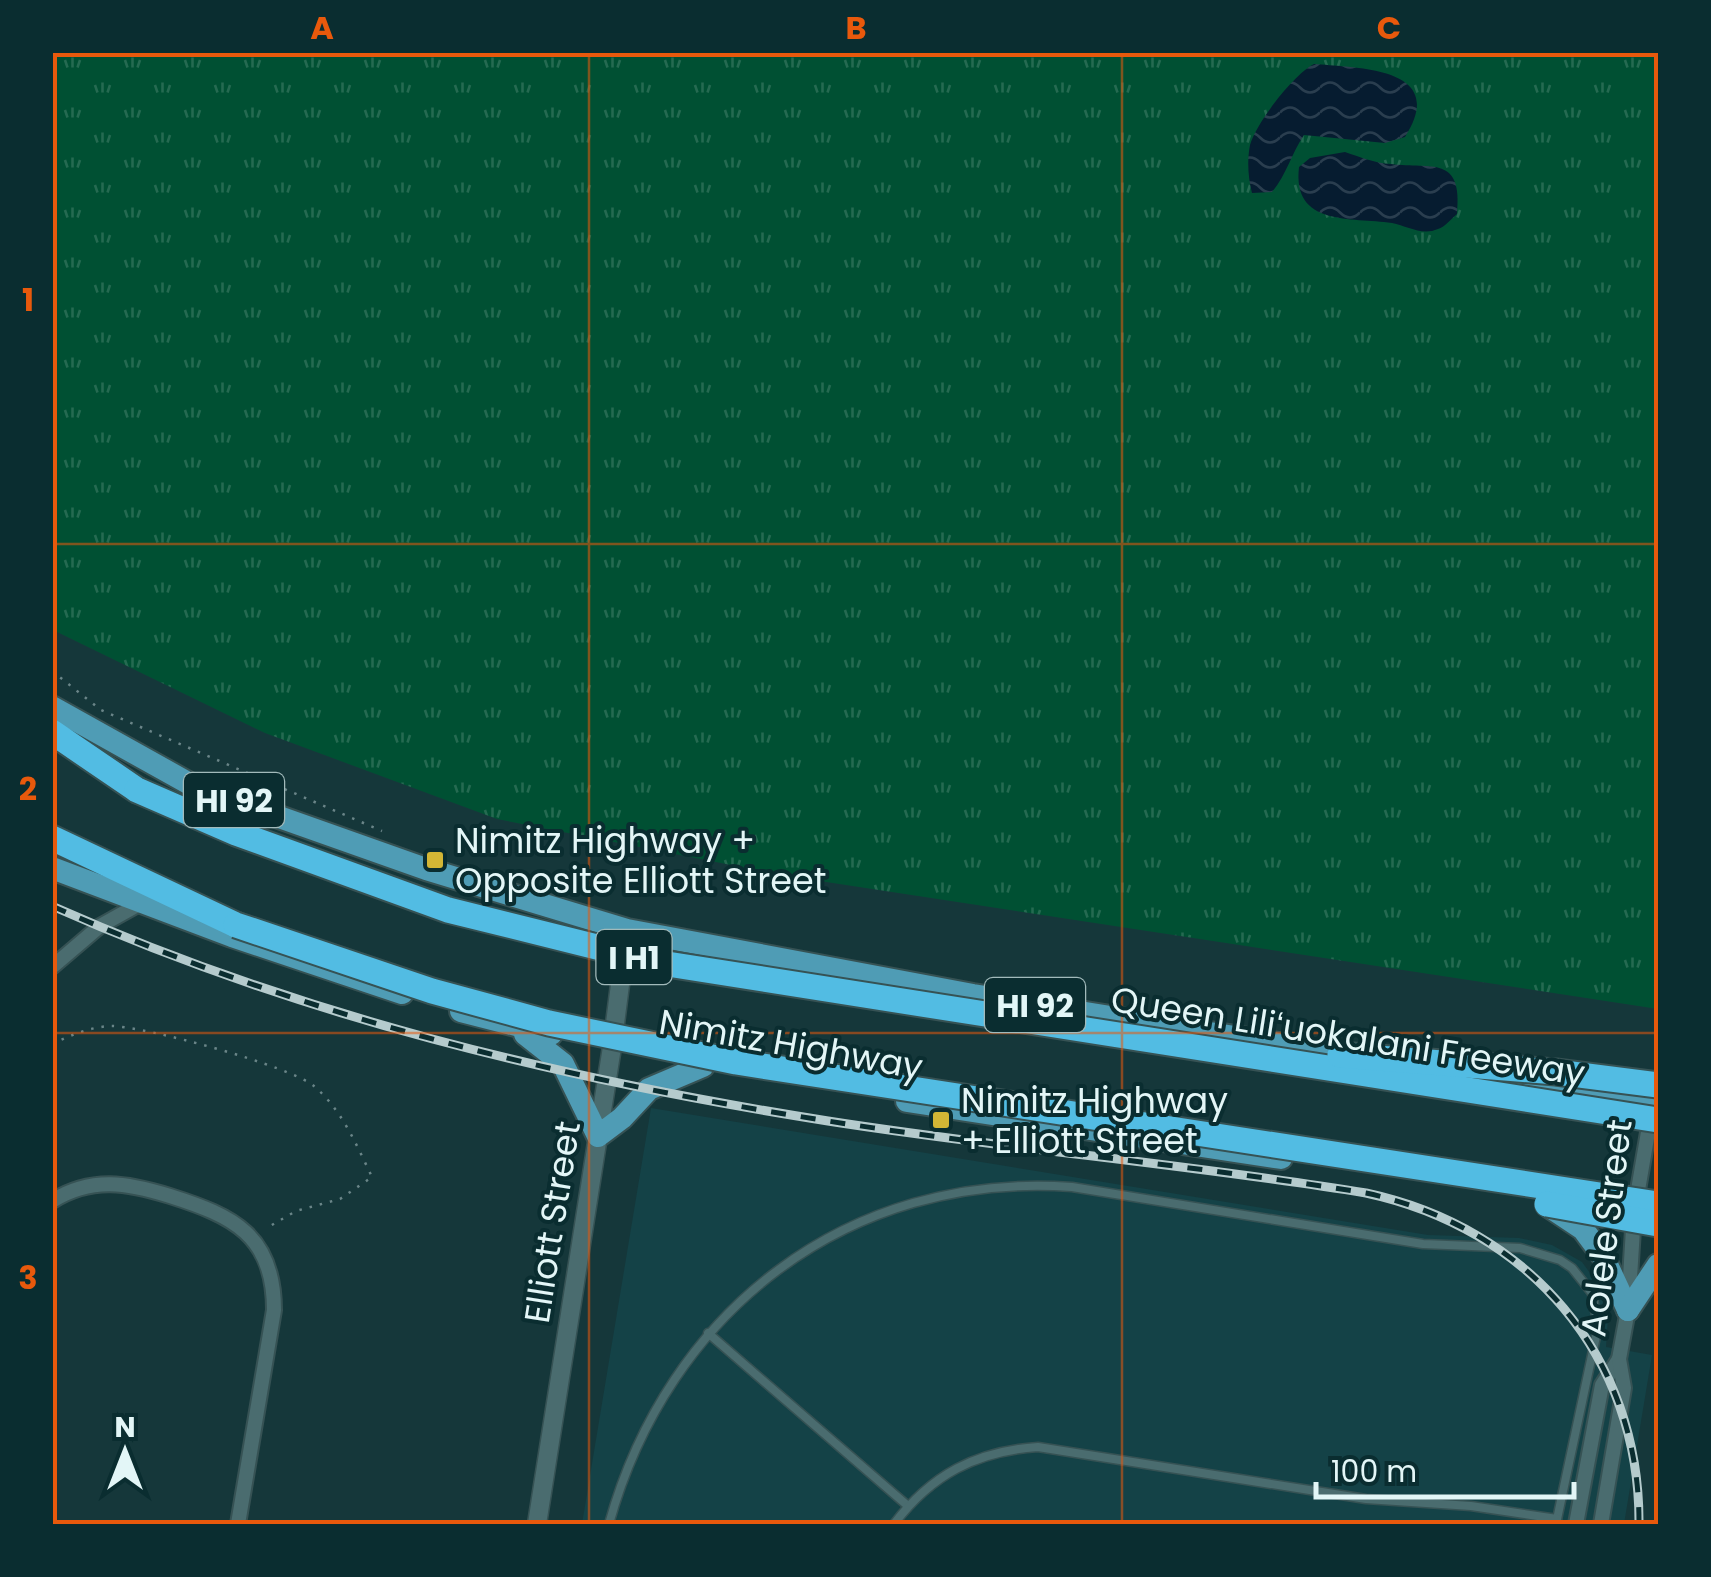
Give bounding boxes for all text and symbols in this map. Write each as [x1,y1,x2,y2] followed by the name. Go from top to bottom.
[310,5,334,50] text: A
[845,5,867,50] text: B
[1377,5,1401,50] text: C
[22,277,34,322] text: 1
[19,766,37,811] text: 2
[184,773,284,827] road number: HI 92
[455,816,826,905] place label: Nimitz Highway + Opposite Elliott Street
[424,849,446,871] marker: Nimitz Highway + Opposite Elliott Street
[596,930,672,984] road number: I H1
[1108,974,1589,1098] street label: Queen Liliʻuokalani Freeway
[985,978,1085,1032] road number: HI 92
[655,997,927,1091] street label: Nimitz Highway
[961,1076,1228,1165] place label: Nimitz Highway + Elliott Street
[930,1109,952,1131] marker: Nimitz Highway + Elliott Street
[1568,1117,1644,1339] street label: Aolele Street
[512,1118,592,1326] street label: Elliott Street
[18,1255,38,1300] text: 3
[75,1402,175,1502] north arrow
[114,1408,136,1447] text: N
[1316,1437,1574,1499] scale bar
[1331,1450,1417,1493] text: 100 m

